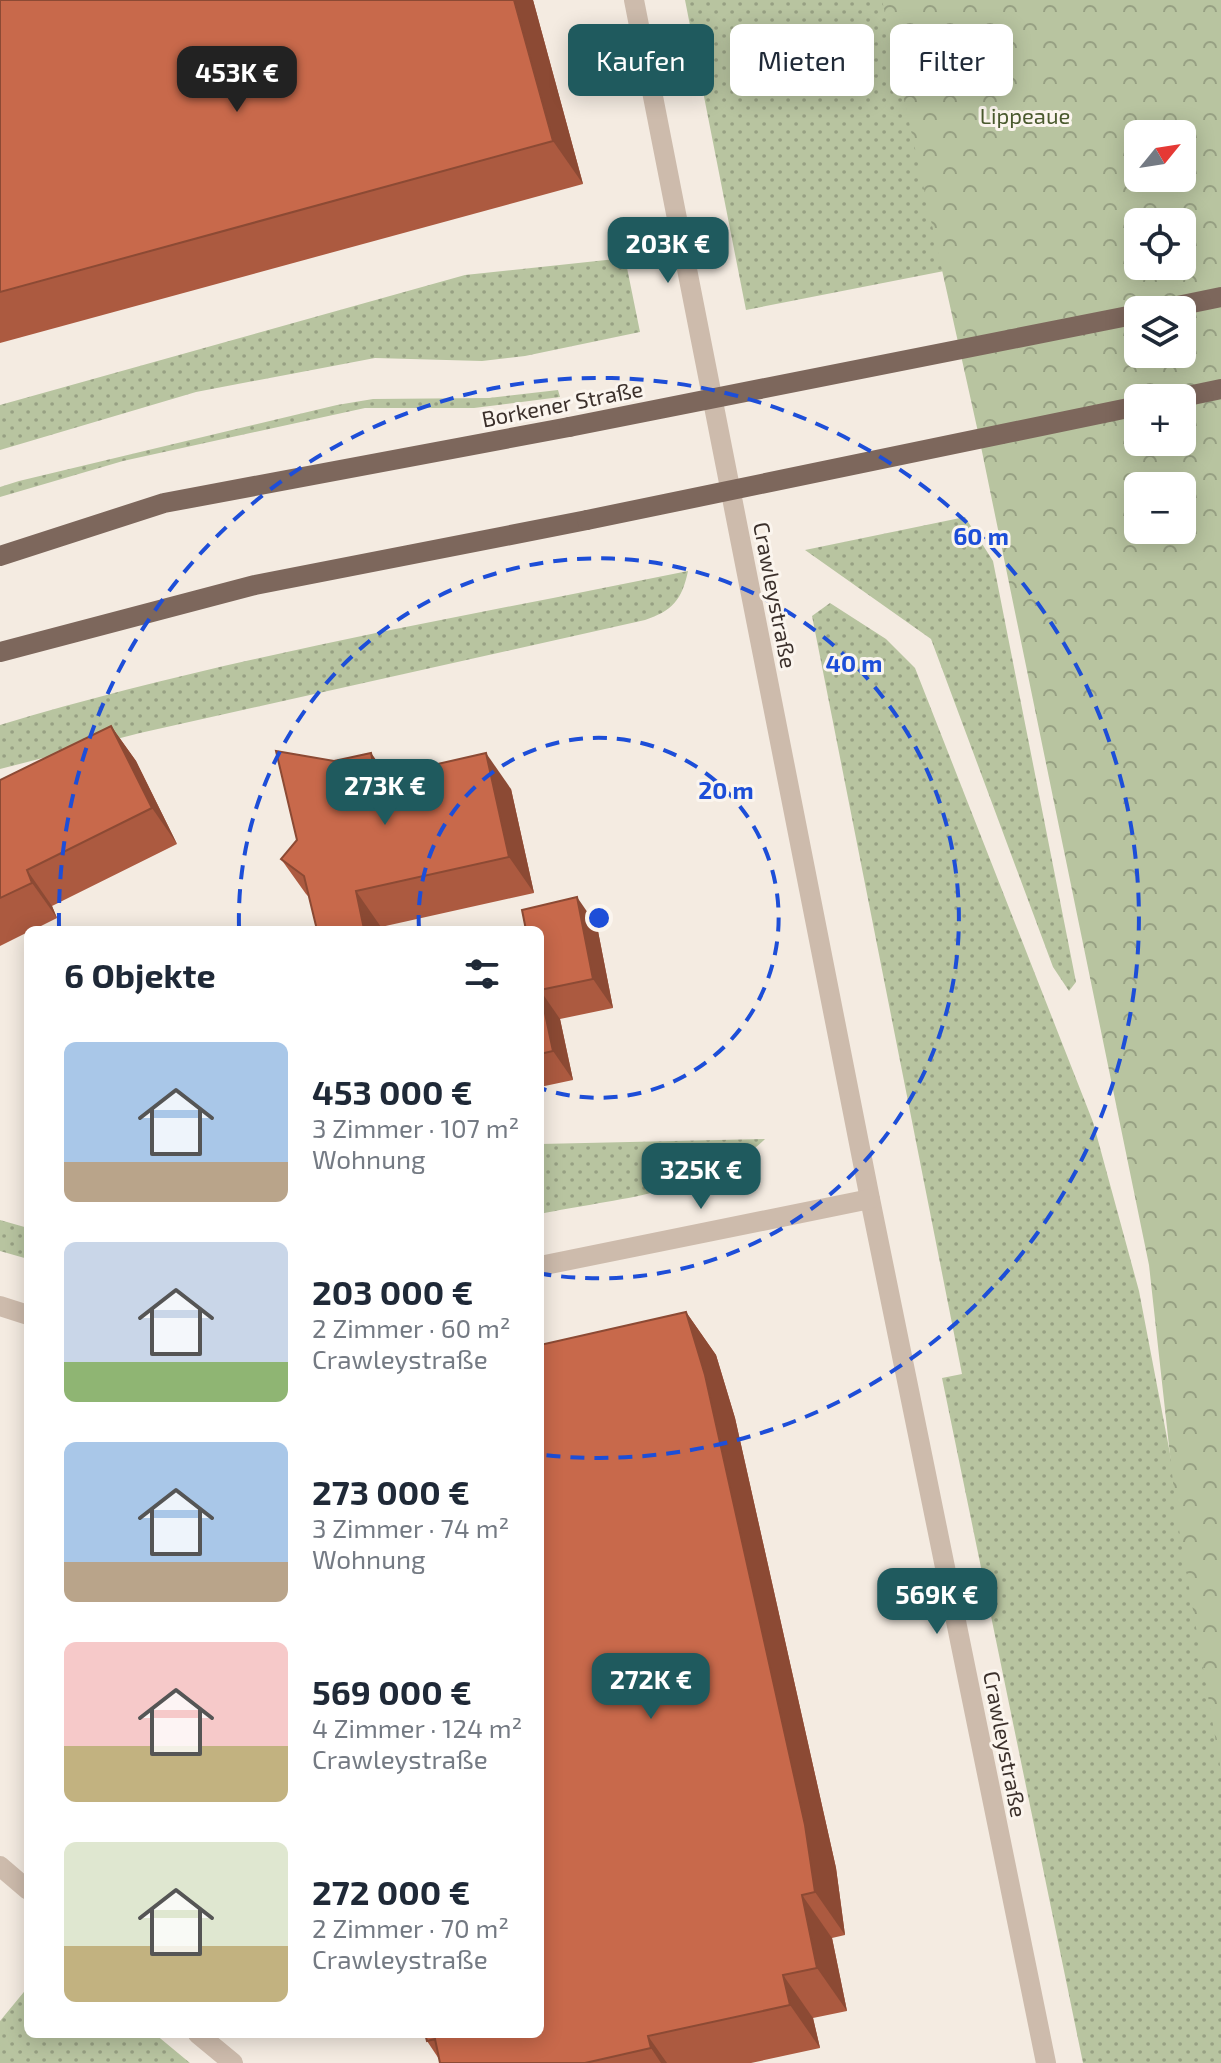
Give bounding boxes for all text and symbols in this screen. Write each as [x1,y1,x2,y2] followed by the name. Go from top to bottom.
[568,24,714,96] chip: Kaufen
[730,24,874,96] chip: Mieten
[890,24,1013,96] chip: Filter
[172,46,302,114] pin: 453K €
[195,56,279,87] text: 453K €
[980,102,1070,128] park label: Lippeaue
[1124,120,1196,192] north arrow
[1124,120,1196,544] map controls
[1124,208,1196,280] button: locate
[603,217,733,285] pin: 203K €
[626,227,710,258] text: 203K €
[1124,296,1196,368] button: layers
[479,375,645,431] street label: Borkener Straße
[1124,384,1196,456] button: +
[1124,472,1196,544] button: −
[749,520,803,670] street label: Crawleystraße
[953,521,1009,550] text: 60 m
[826,648,882,677] text: 40 m
[320,759,450,827] pin: 273K €
[344,769,426,800] text: 273K €
[698,775,754,804] text: 20 m
[585,904,613,932] centre of rings
[460,952,504,996] icon: filters
[64,954,216,995] text: 6 Objekte
[312,1071,473,1112] text: 453 000 €
[128,1074,224,1170] icon: home
[312,1112,519,1143] text: 3 Zimmer · 107 m²
[312,1143,426,1174] text: Wohnung
[636,1143,766,1211] pin: 325K €
[660,1153,742,1184] text: 325K €
[312,1271,473,1312] text: 203 000 €
[128,1274,224,1370] icon: home
[312,1312,511,1343] text: 2 Zimmer · 60 m²
[312,1343,488,1374] text: Crawleystraße
[312,1471,470,1512] text: 273 000 €
[128,1474,224,1570] icon: home
[312,1512,509,1543] text: 3 Zimmer · 74 m²
[312,1543,426,1574] text: Wohnung
[872,1568,1002,1636] pin: 569K €
[895,1578,979,1609] text: 569K €
[586,1653,716,1721] pin: 272K €
[610,1663,692,1694] text: 272K €
[979,1669,1033,1819] street label: Crawleystraße
[312,1671,472,1712] text: 569 000 €
[128,1674,224,1770] icon: home
[312,1712,522,1743] text: 4 Zimmer · 124 m²
[312,1743,488,1774] text: Crawleystraße
[312,1871,470,1912] text: 272 000 €
[128,1874,224,1970] icon: home
[312,1912,509,1943] text: 2 Zimmer · 70 m²
[312,1943,488,1974] text: Crawleystraße

